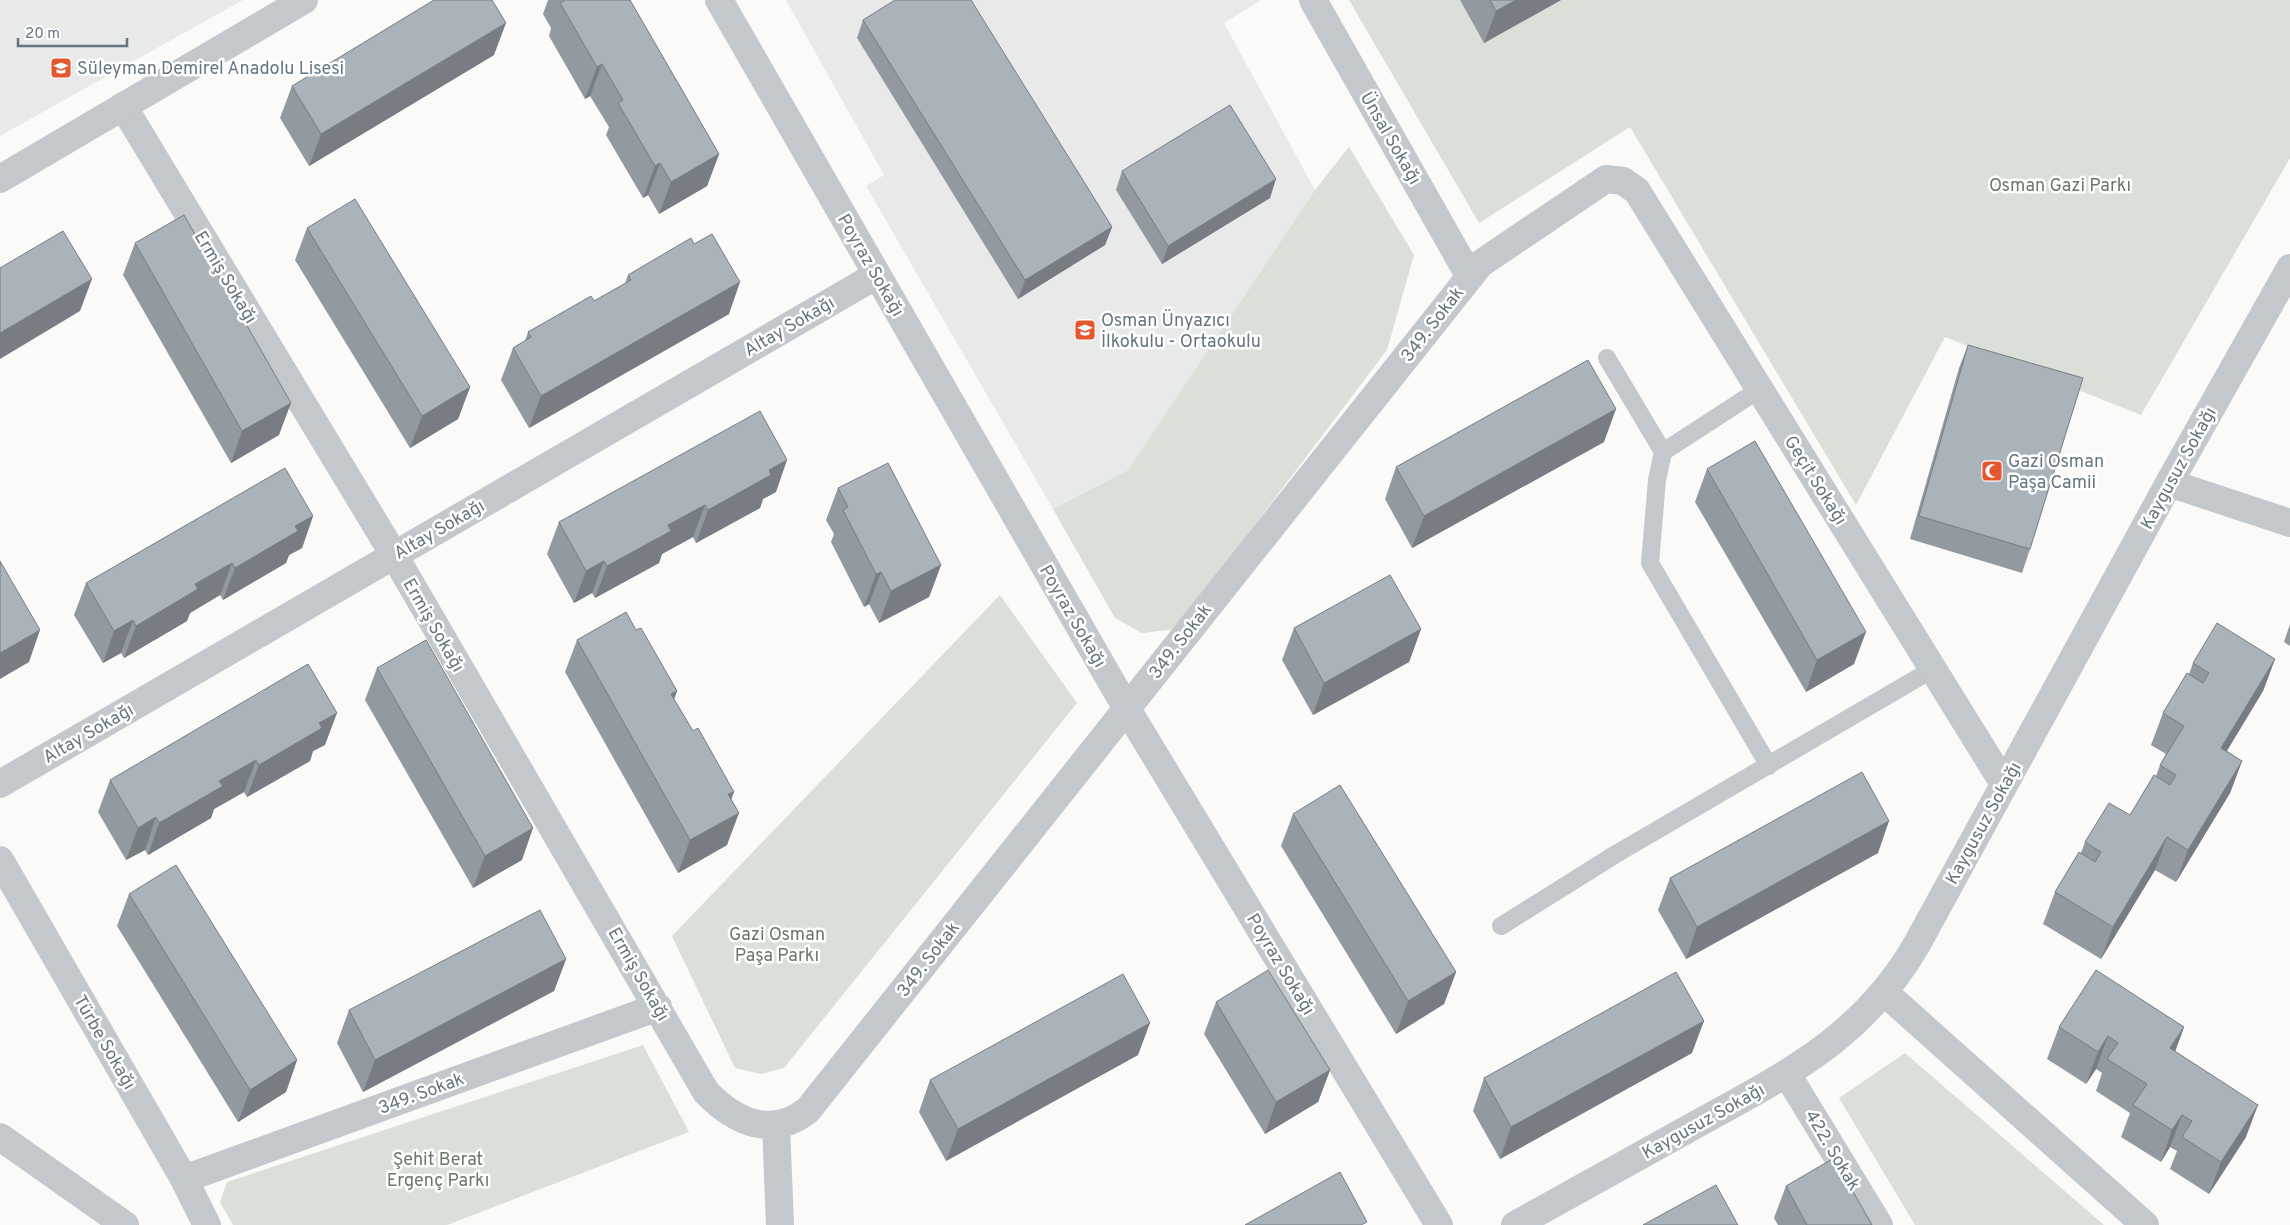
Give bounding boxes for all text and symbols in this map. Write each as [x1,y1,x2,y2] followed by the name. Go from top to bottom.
[18,15,126,47] scale bar
[25,25,60,44] text: 20 m
[49,56,73,80] school or university icon: Süleyman Demirel Anadolu Lisesi
[77,58,344,81] place label: Süleyman Demirel Anadolu Lisesi
[1354,87,1427,189] street label: Ünsal Sokağı
[1989,175,2131,198] park label: Osman Gazi Parkı
[831,210,908,321] street label: Poyraz Sokağı
[188,227,261,328] street label: Ermiş Sokağı
[1397,283,1470,367] street label: 349. Sokak
[740,292,839,362] street label: Altay Sokağı
[1101,308,1261,354] place label: Osman Ünyazıcı İlkokulu - Ortaokulu
[1073,318,1097,342] school or university icon: Osman Ünyazıcı İlkokulu - Ortaokulu
[2136,403,2222,534] street label: Kaygusuz Sokağı
[1778,432,1851,530] street label: Geçit Sokağı
[2008,451,2104,495] place label: Gazi Osman Paşa Camii
[1980,459,2004,483] mosque icon: Gazi Osman Paşa Camii
[390,495,489,565] street label: Altay Sokağı
[1033,561,1110,672] street label: Poyraz Sokağı
[397,575,469,677] street label: Ermiş Sokağı
[1145,600,1218,684] street label: 349. Sokak
[39,699,138,769] street label: Altay Sokağı
[1941,758,2027,889] street label: Kaygusuz Sokağı
[1240,910,1319,1020] street label: Poyraz Sokağı
[893,918,966,1002] street label: 349. Sokak
[602,924,674,1026] street label: Ermiş Sokağı
[729,924,825,968] park label: Gazi Osman Paşa Parkı
[67,991,140,1094] street label: Türbe Sokağı
[376,1068,467,1121] street label: 349. Sokak
[1638,1079,1769,1165] street label: Kaygusuz Sokağı
[1799,1106,1865,1195] street label: 422. Sokak
[387,1149,489,1193] park label: Şehit Berat Ergenç Parkı

